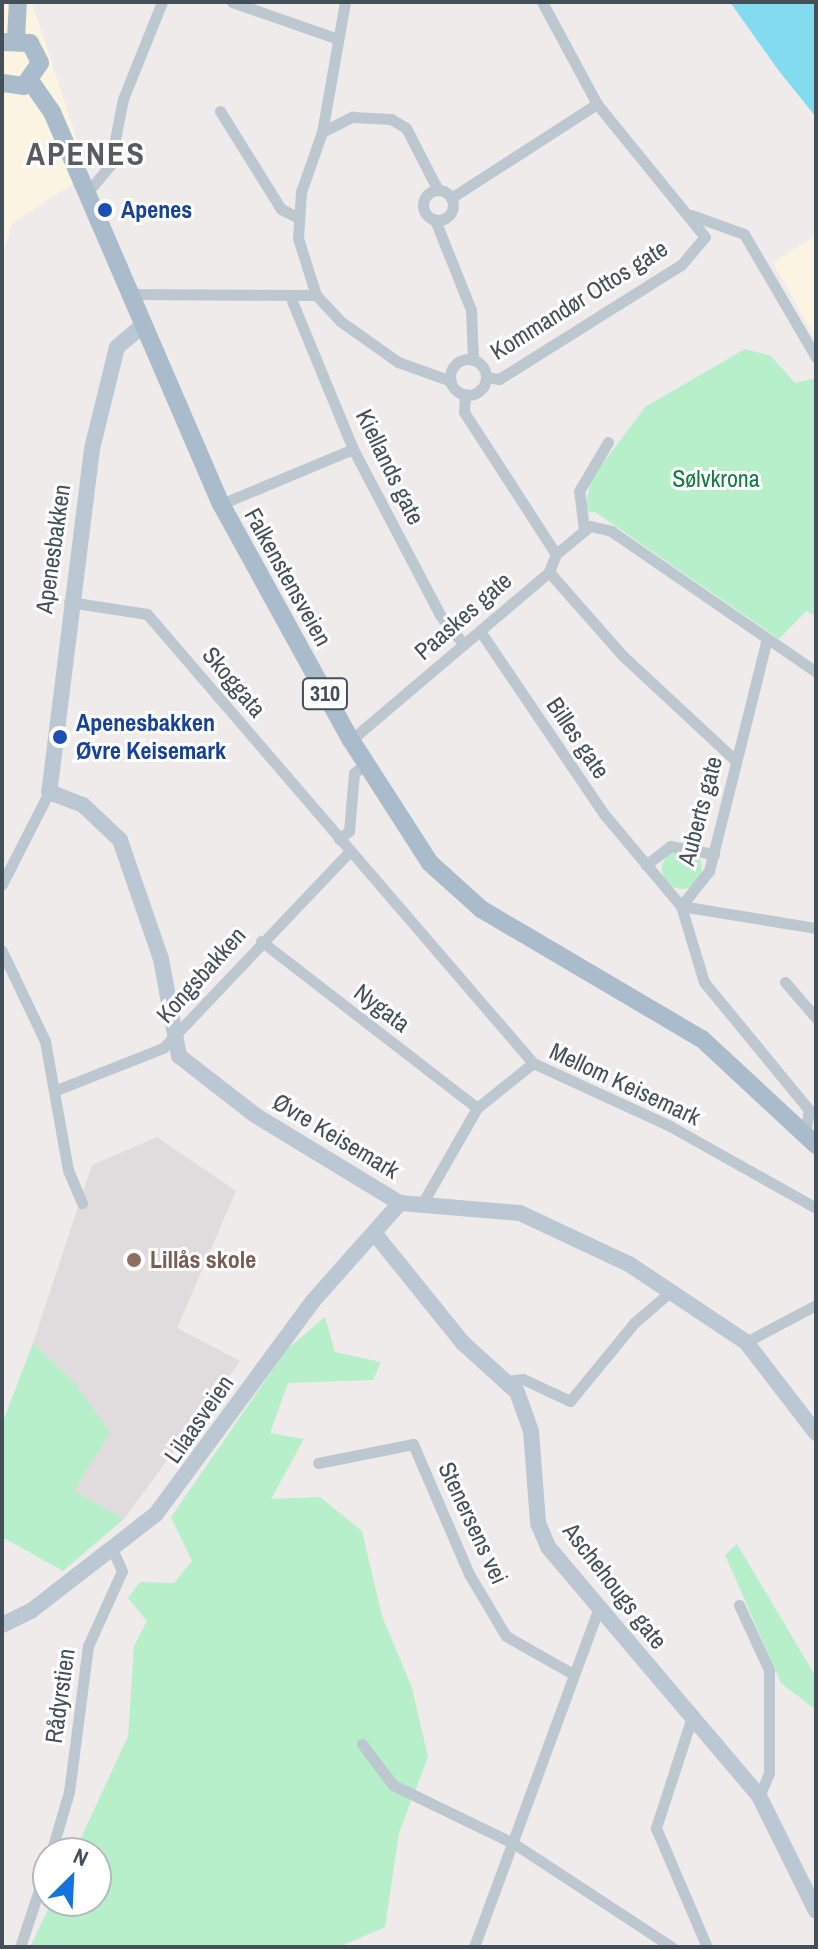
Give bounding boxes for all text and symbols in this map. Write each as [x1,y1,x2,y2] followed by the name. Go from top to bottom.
[26,135,146,173] district label: APENES
[121,196,192,224] place label: Apenes
[96,201,114,219] marker: Apenes
[485,234,673,366] street label: Kommandør Ottos gate
[350,405,430,529] street label: Kiellands gate
[672,465,760,493] park label: Sølvkrona
[30,483,76,615] street label: Apenesbakken
[238,503,338,651] street label: Falkenstensveien
[409,566,517,666] street label: Paaskes gate
[196,641,272,723] street label: Skoggata
[301,676,349,712] road number: 310
[540,692,616,784] street label: Billes gate
[76,709,226,765] place label: Apenesbakken Øvre Keisemark
[51,728,69,746] marker: Apenesbakken Øvre Keisemark
[672,753,728,869] street label: Auberts gate
[150,921,252,1029] street label: Kongsbakken
[348,978,416,1038] street label: Nygata
[545,1037,705,1131] street label: Mellom Keisemark
[268,1087,404,1185] street label: Øvre Keisemark
[150,1246,256,1274] place label: Lillås skole
[125,1251,143,1269] marker: Lillås skole
[158,1370,240,1468] street label: Lilaasveien
[432,1457,514,1589] street label: Stenersens vei
[557,1517,673,1655] street label: Aschehougs gate
[39,1647,81,1745] street label: Rådyrstien
[32,1837,112,1917] north arrow
[69,1841,93,1873] text: N

